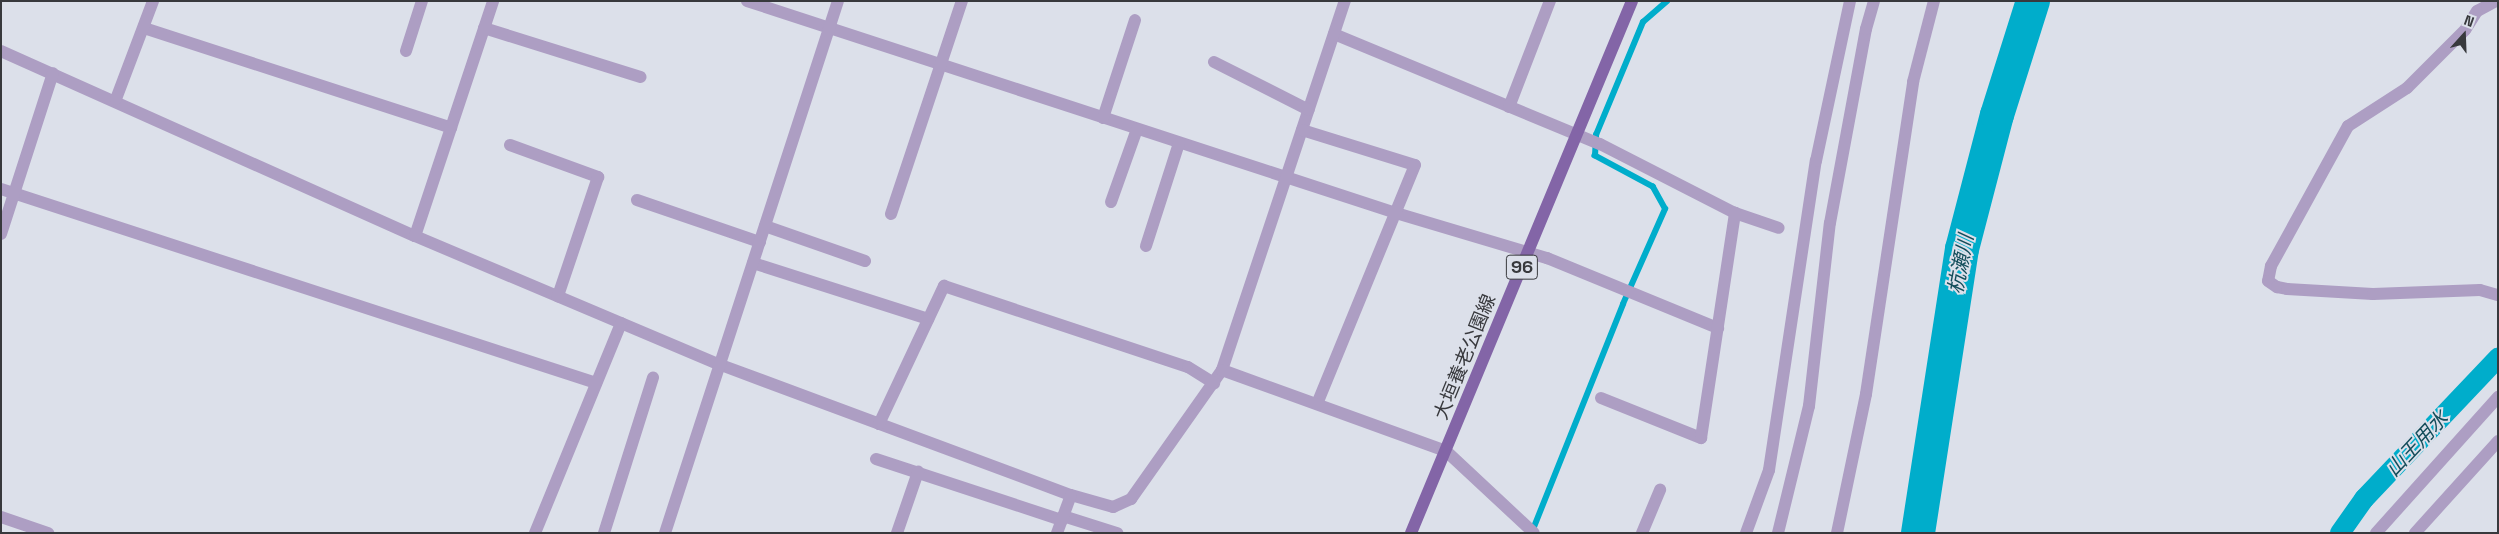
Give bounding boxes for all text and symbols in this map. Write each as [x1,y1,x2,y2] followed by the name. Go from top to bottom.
[2439,10,2489,60] north arrow
[2462,11,2477,31] text: N
[1943,232,1979,296] water label: 杭瀬川
[1506,252,1538,282] road number: 96
[1430,291,1500,423] street label: 大垣養老公園線
[2381,407,2453,481] water label: 山王用水

